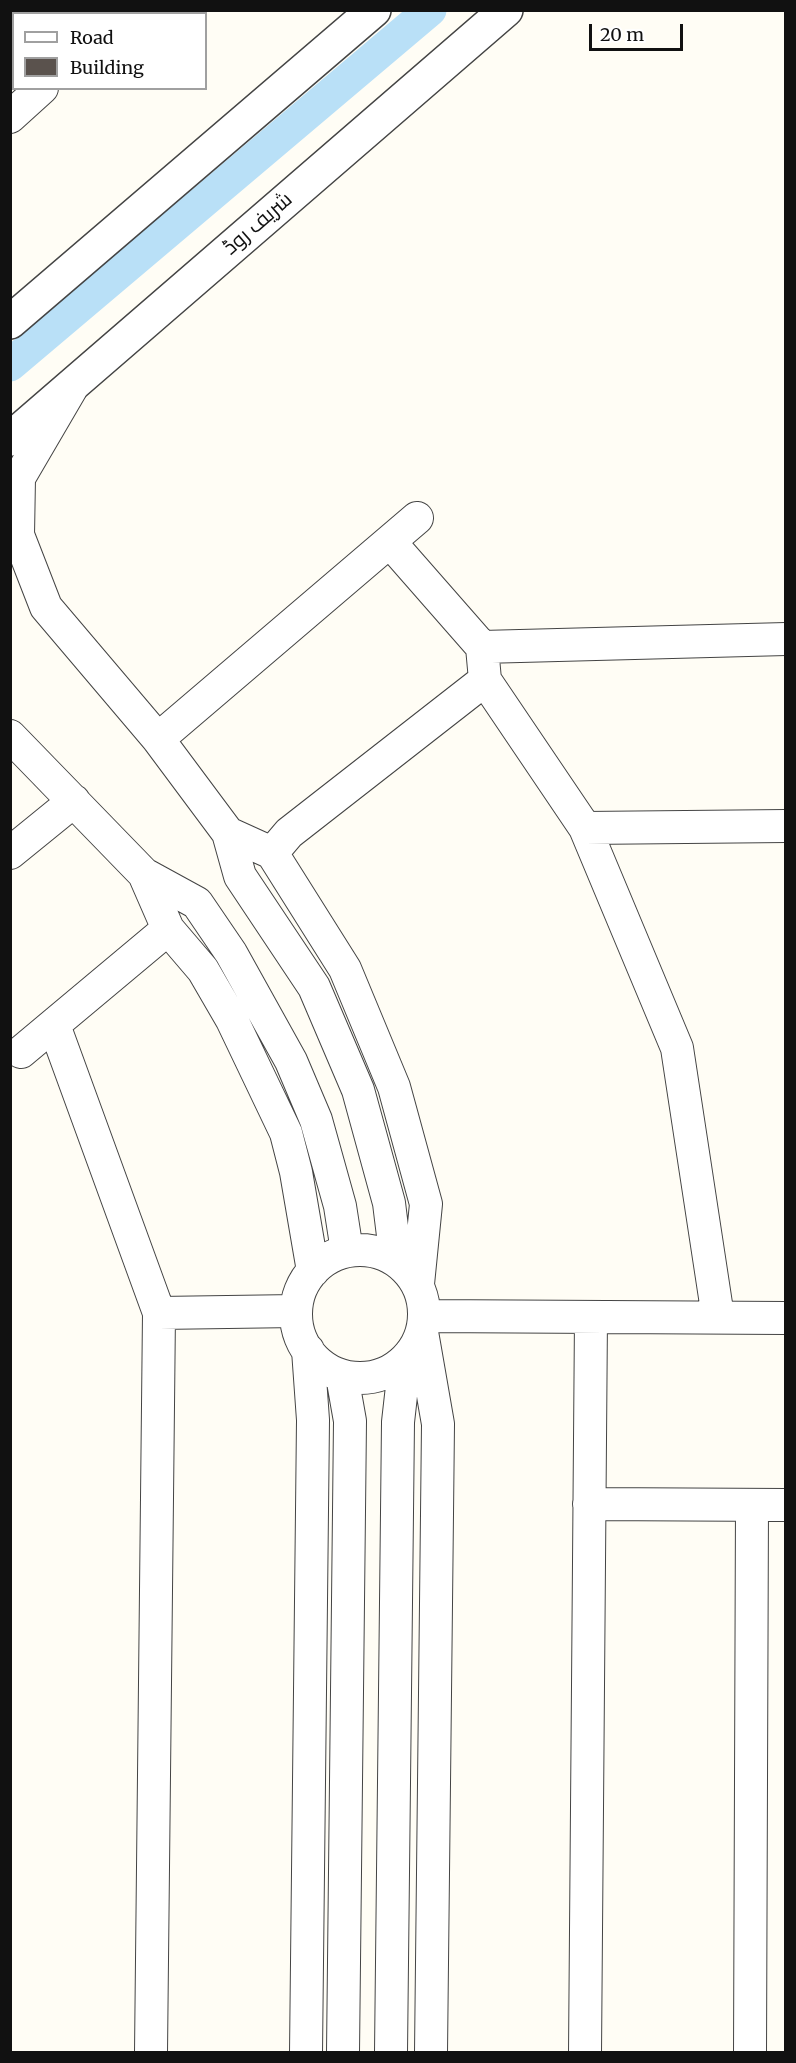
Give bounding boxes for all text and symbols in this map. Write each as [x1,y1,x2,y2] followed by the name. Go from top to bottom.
[12,12,207,90] legend
[592,12,686,50] scale bar
[600,23,644,46] text: 20 m
[70,26,114,49] text: Road
[70,56,144,79] text: Building
[218,187,298,261] street label: شریف روڈ

